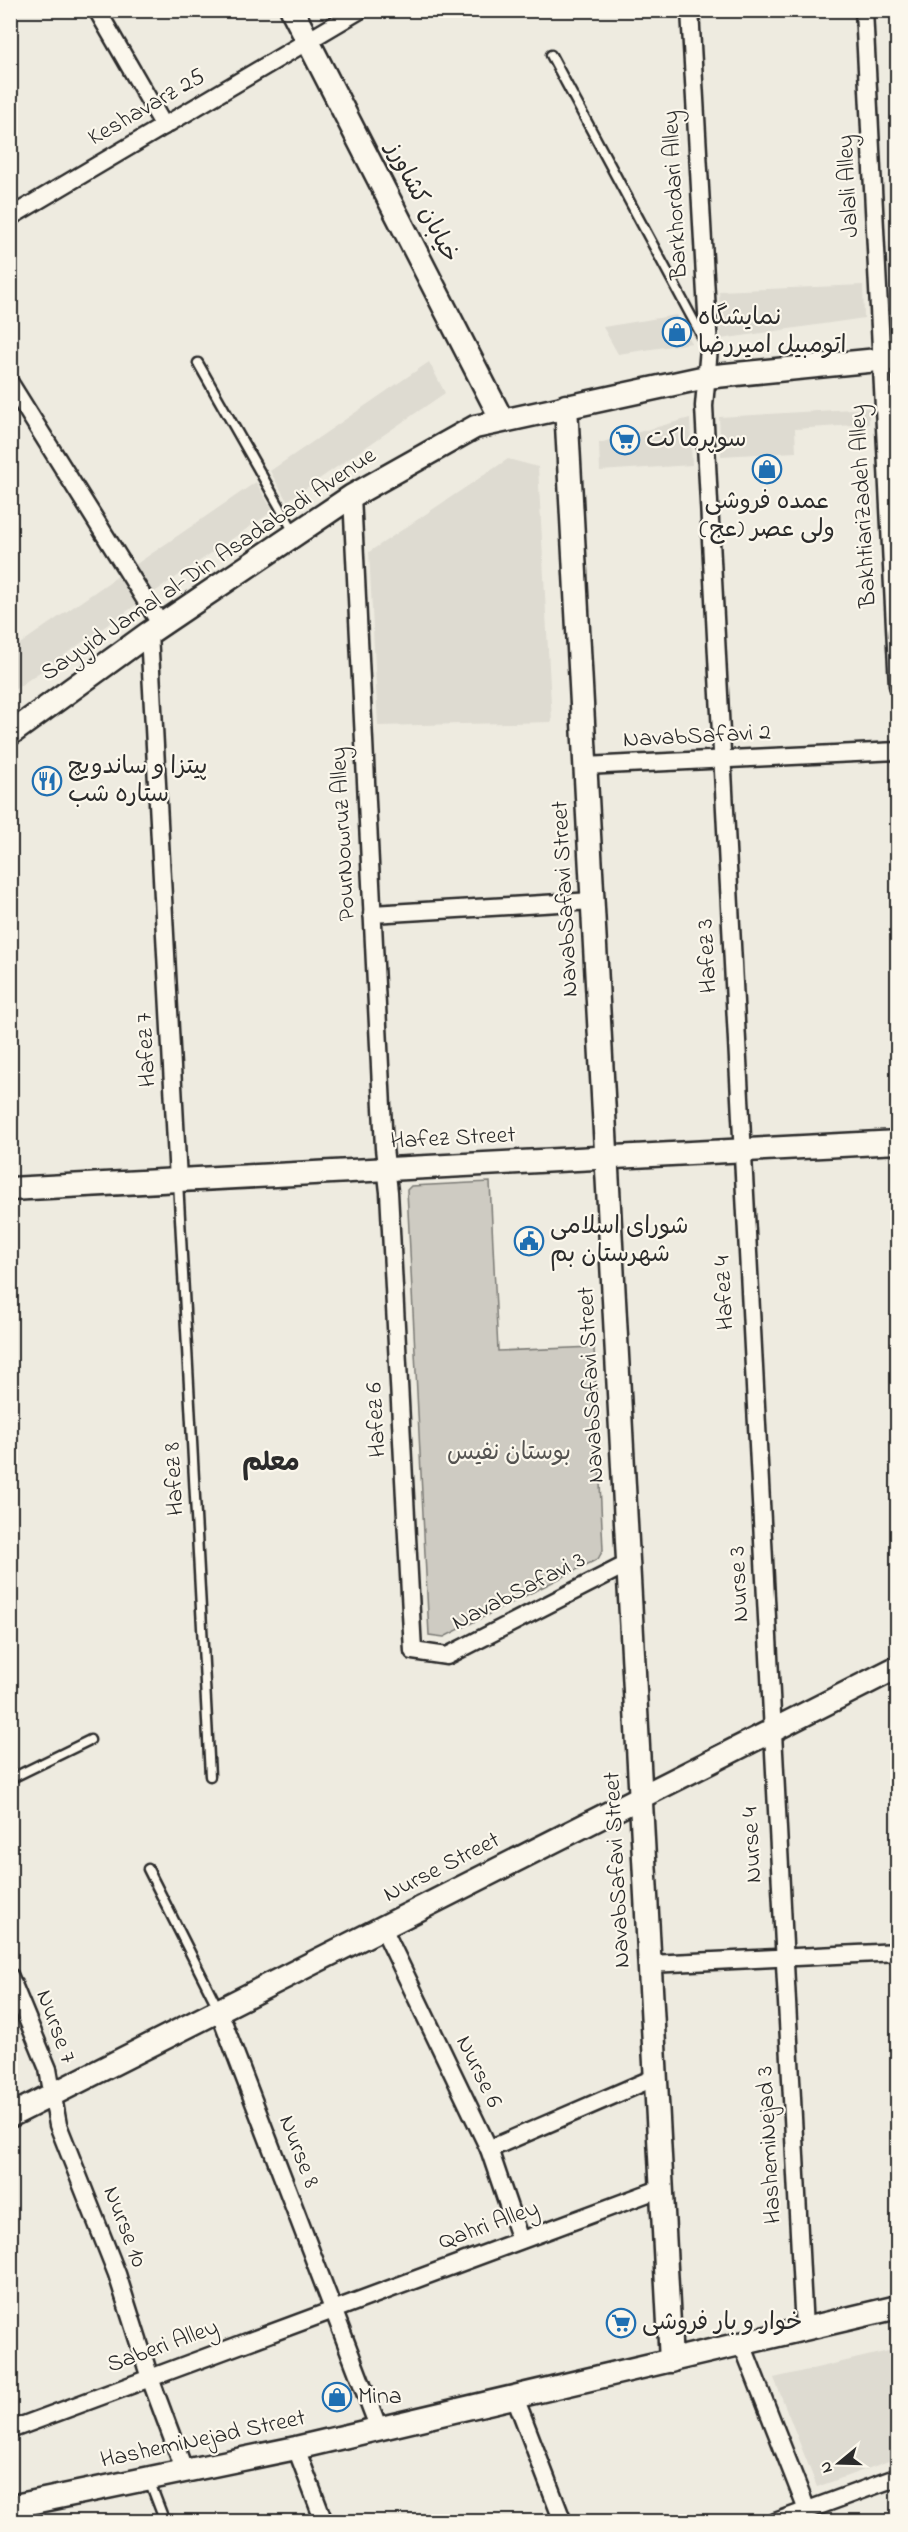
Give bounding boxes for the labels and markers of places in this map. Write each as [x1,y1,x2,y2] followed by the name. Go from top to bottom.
[698,301,846,364] place label: نمایشگاه اتومبیل امیررضا
[661,316,693,348] shop icon: نمایشگاه اتومبیل امیررضا
[646,423,747,458] place label: سوپرماکت
[609,424,641,456] supermarket icon: سوپرماکت
[751,453,783,485] shop icon: عمده فروشی ولی عصر (عج)
[699,485,835,548] place label: عمده فروشی ولی عصر (عج)
[68,750,208,813] place label: پیتزا و ساندویچ ستاره شب
[31,765,63,797] restaurant icon: پیتزا و ساندویچ ستاره شب
[550,1210,689,1273] place label: شورای اسلامی شهرستان بم
[513,1225,545,1257] public building icon: شورای اسلامی شهرستان بم
[642,2306,802,2341] place label: خوار و بار فروشی
[605,2307,637,2339] supermarket icon: خوار و بار فروشی
[358,2380,402,2415] place label: Mina
[321,2381,353,2413] shop icon: Mina

